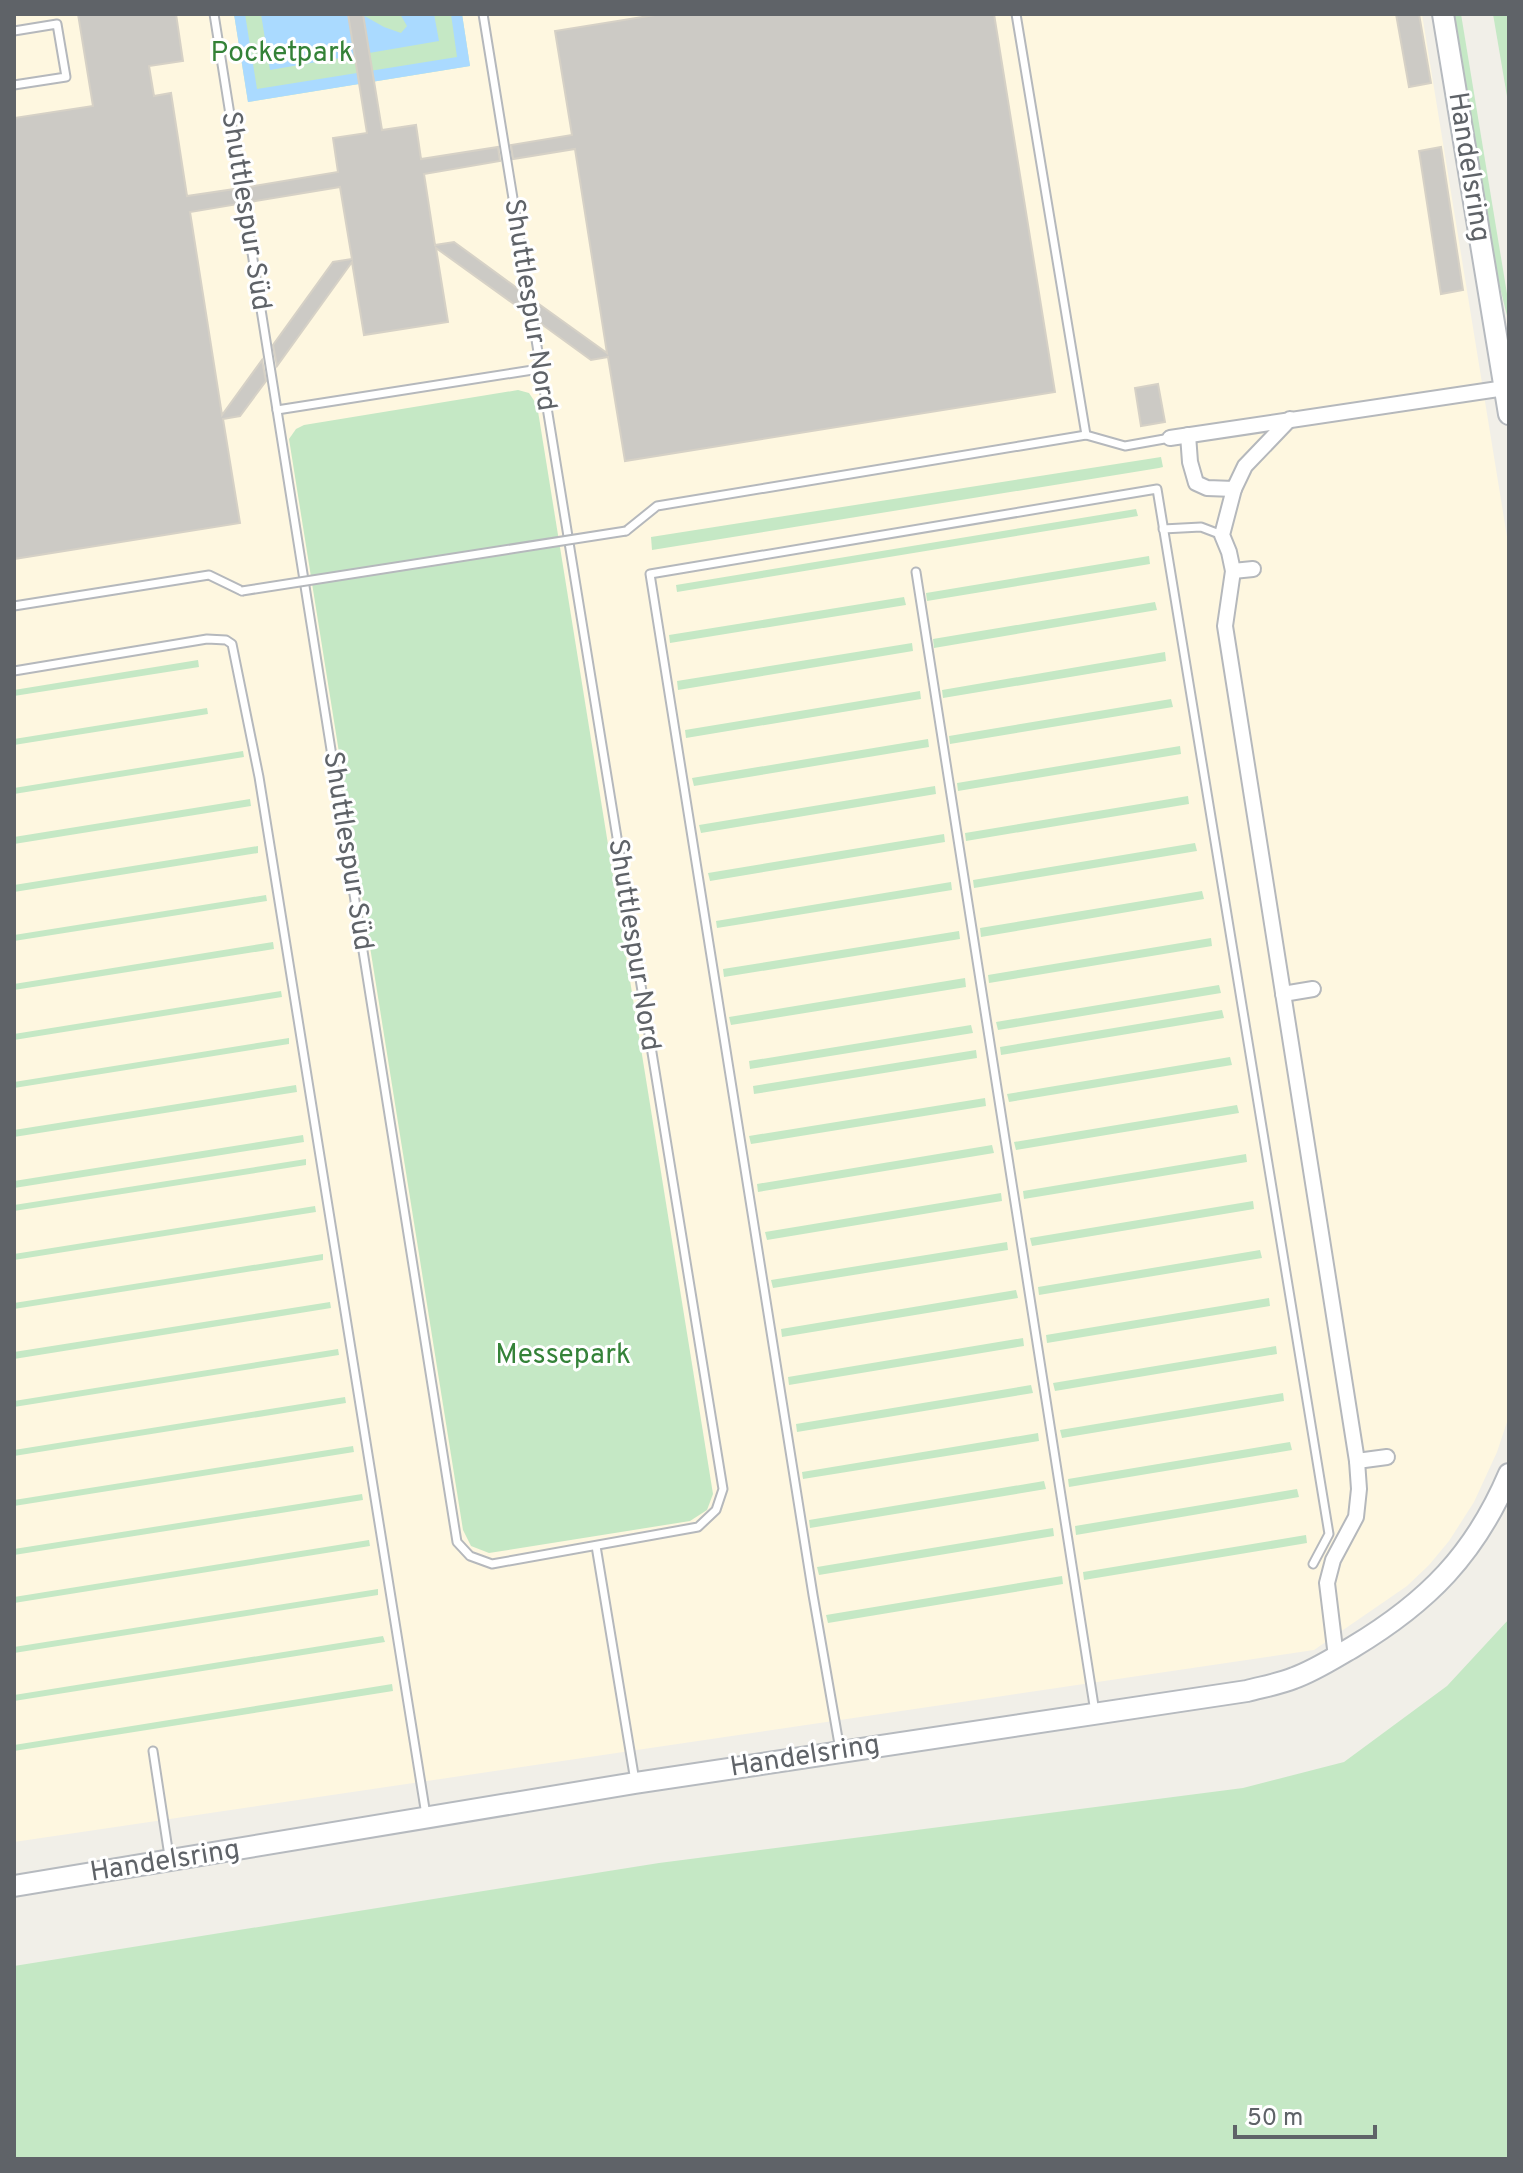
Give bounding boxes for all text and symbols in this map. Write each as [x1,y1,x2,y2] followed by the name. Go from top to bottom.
[211,36,354,72] park label: Pocketpark
[1438,90,1498,244] street label: Handelsring
[211,109,279,313] street label: Shuttlespur Süd
[494,196,564,414] street label: Shuttlespur Nord
[313,749,381,953] street label: Shuttlespur Süd
[598,836,668,1054] street label: Shuttlespur Nord
[495,1338,631,1374] park label: Messepark
[728,1727,882,1787] street label: Handelsring
[88,1832,242,1892] street label: Handelsring
[1235,2089,1375,2139] scale bar
[1247,2104,1303,2134] text: 50 m

